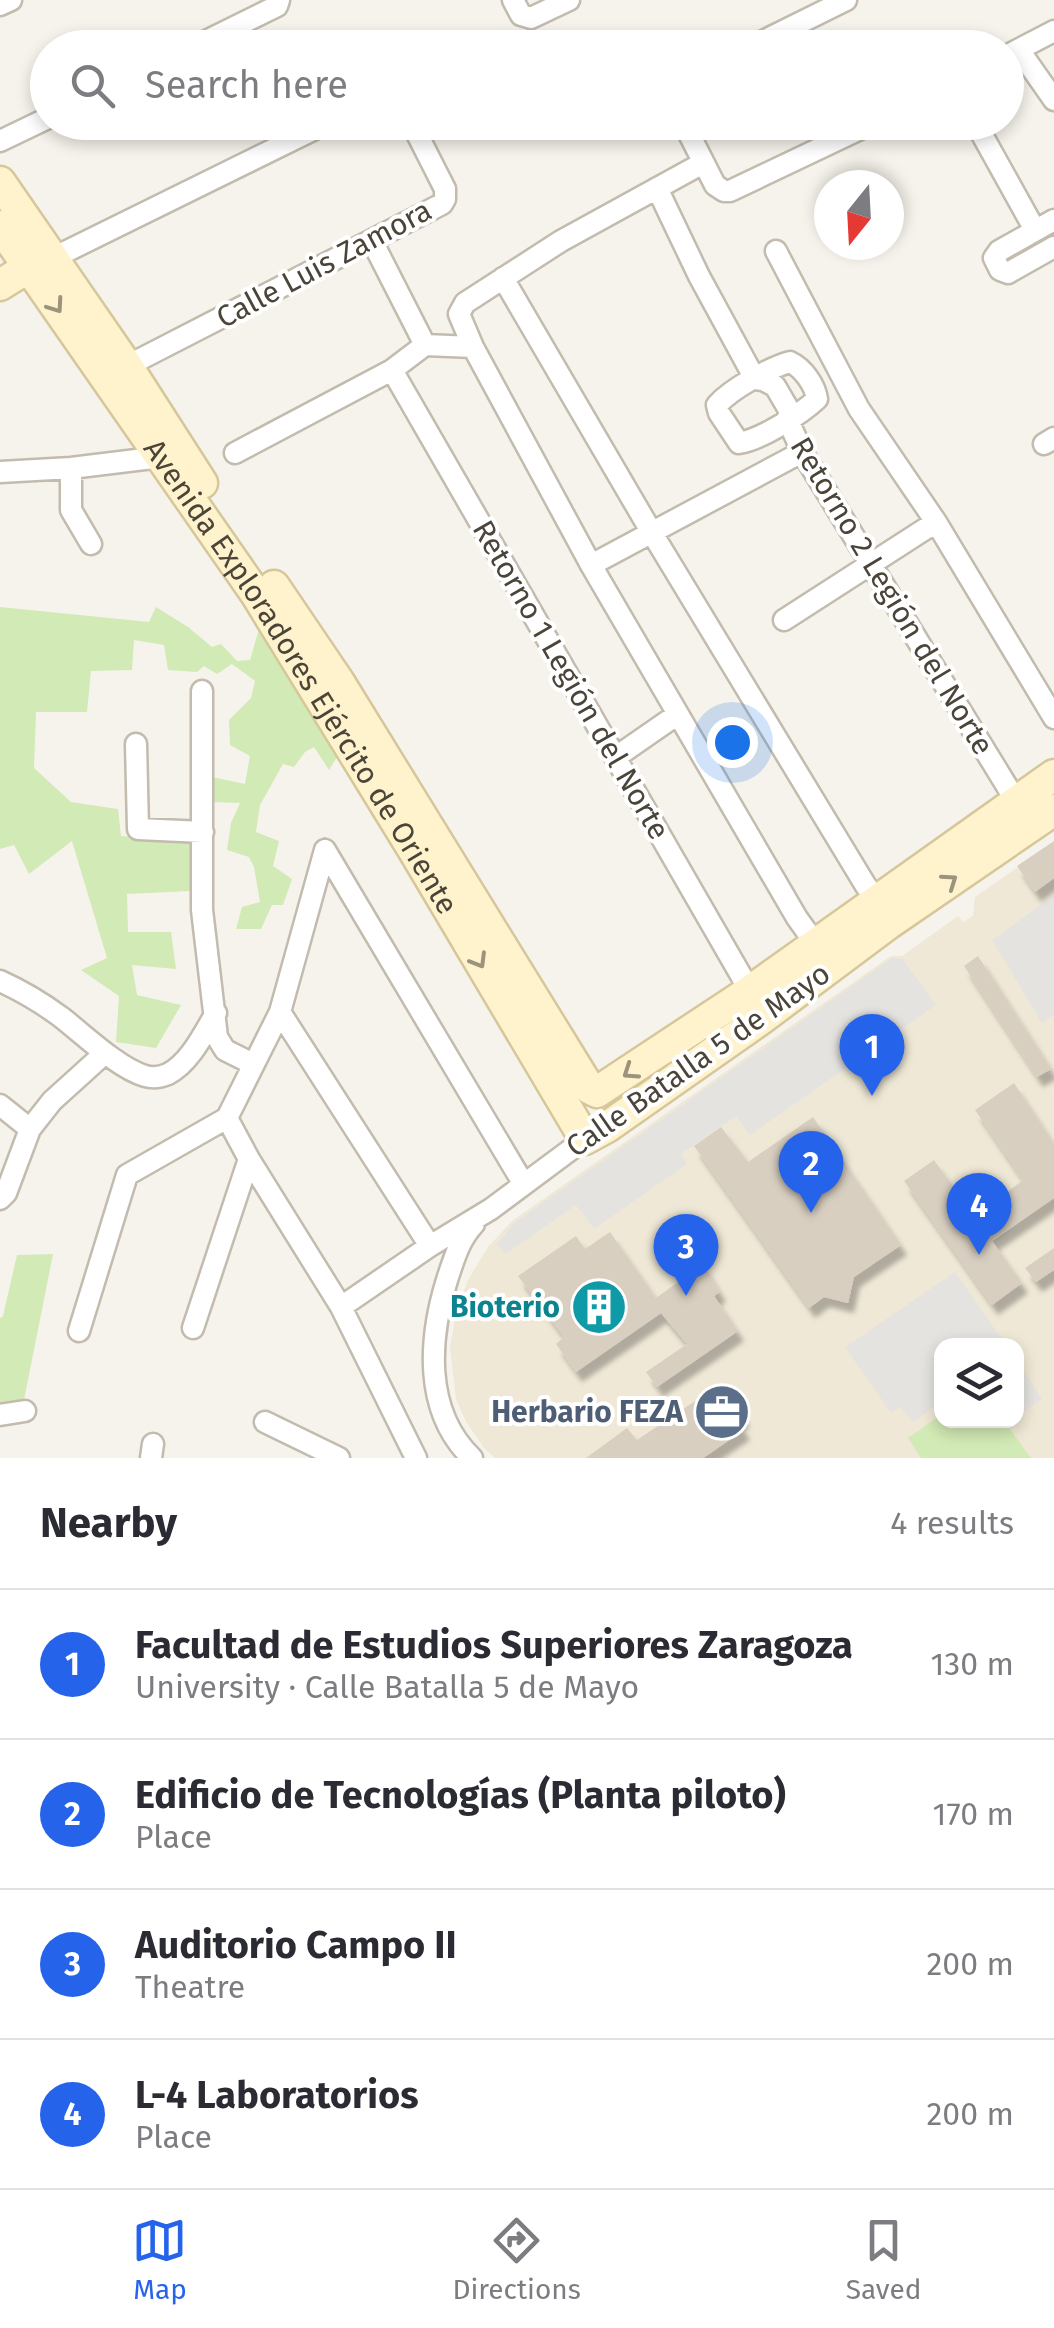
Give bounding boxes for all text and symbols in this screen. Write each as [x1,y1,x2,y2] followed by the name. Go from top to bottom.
[30,30,1024,140] search box
[65,58,120,113] icon: search
[145,62,348,108] text: Search here
[814,170,904,260] north arrow
[210,192,438,336] street label: Calle Luis Zamora
[43,295,62,313] one-way arrow
[783,431,1001,761] street label: Retorno 2 Legión del Norte
[136,432,465,921] street label: Avenida Exploradores Ejército de Oriente
[465,514,677,846] street label: Retorno 1 Legión del Norte
[707,717,758,768] your location
[938,875,957,893] one-way arrow
[467,950,486,968] one-way arrow
[559,955,837,1165] street label: Calle Batalla 5 de Mayo
[840,1014,904,1096] pin: 1
[623,1060,642,1078] one-way arrow
[778,1130,844,1213] pin: 2
[946,1172,1012,1255] pin: 4
[654,1214,718,1296] pin: 3
[569,1277,629,1337] building icon: Bioterio
[450,1289,560,1325] place label: Bioterio
[934,1338,1024,1428] map controls
[934,1338,1024,1428] button: layers
[692,1382,752,1442] office icon: Herbario FEZA
[491,1394,684,1430] place label: Herbario FEZA
[40,1498,177,1548] text: Nearby
[890,1504,1014,1542] text: 4 results
[135,1622,853,1668] text: Facultad de Estudios Superiores Zaragoza
[65,1645,80,1683] text: 1
[930,1645,1014,1683] text: 130 m
[135,1668,639,1706] text: University · Calle Batalla 5 de Mayo
[135,1772,786,1818] text: Edificio de Tecnologías (Planta piloto)
[64,1795,81,1833] text: 2
[933,1795,1014,1833] text: 170 m
[135,1818,212,1856] text: Place
[135,1922,457,1968] text: Auditorio Campo II
[64,1945,81,1983] text: 3
[927,1945,1014,1983] text: 200 m
[135,1968,245,2006] text: Theatre
[135,2072,418,2118] text: L-4 Laboratorios
[63,2095,82,2133] text: 4
[927,2095,1014,2133] text: 200 m
[135,2118,212,2156] text: Place
[132,2213,187,2306] tab: Map
[452,2213,581,2306] tab: Directions
[846,2213,922,2306] tab: Saved

